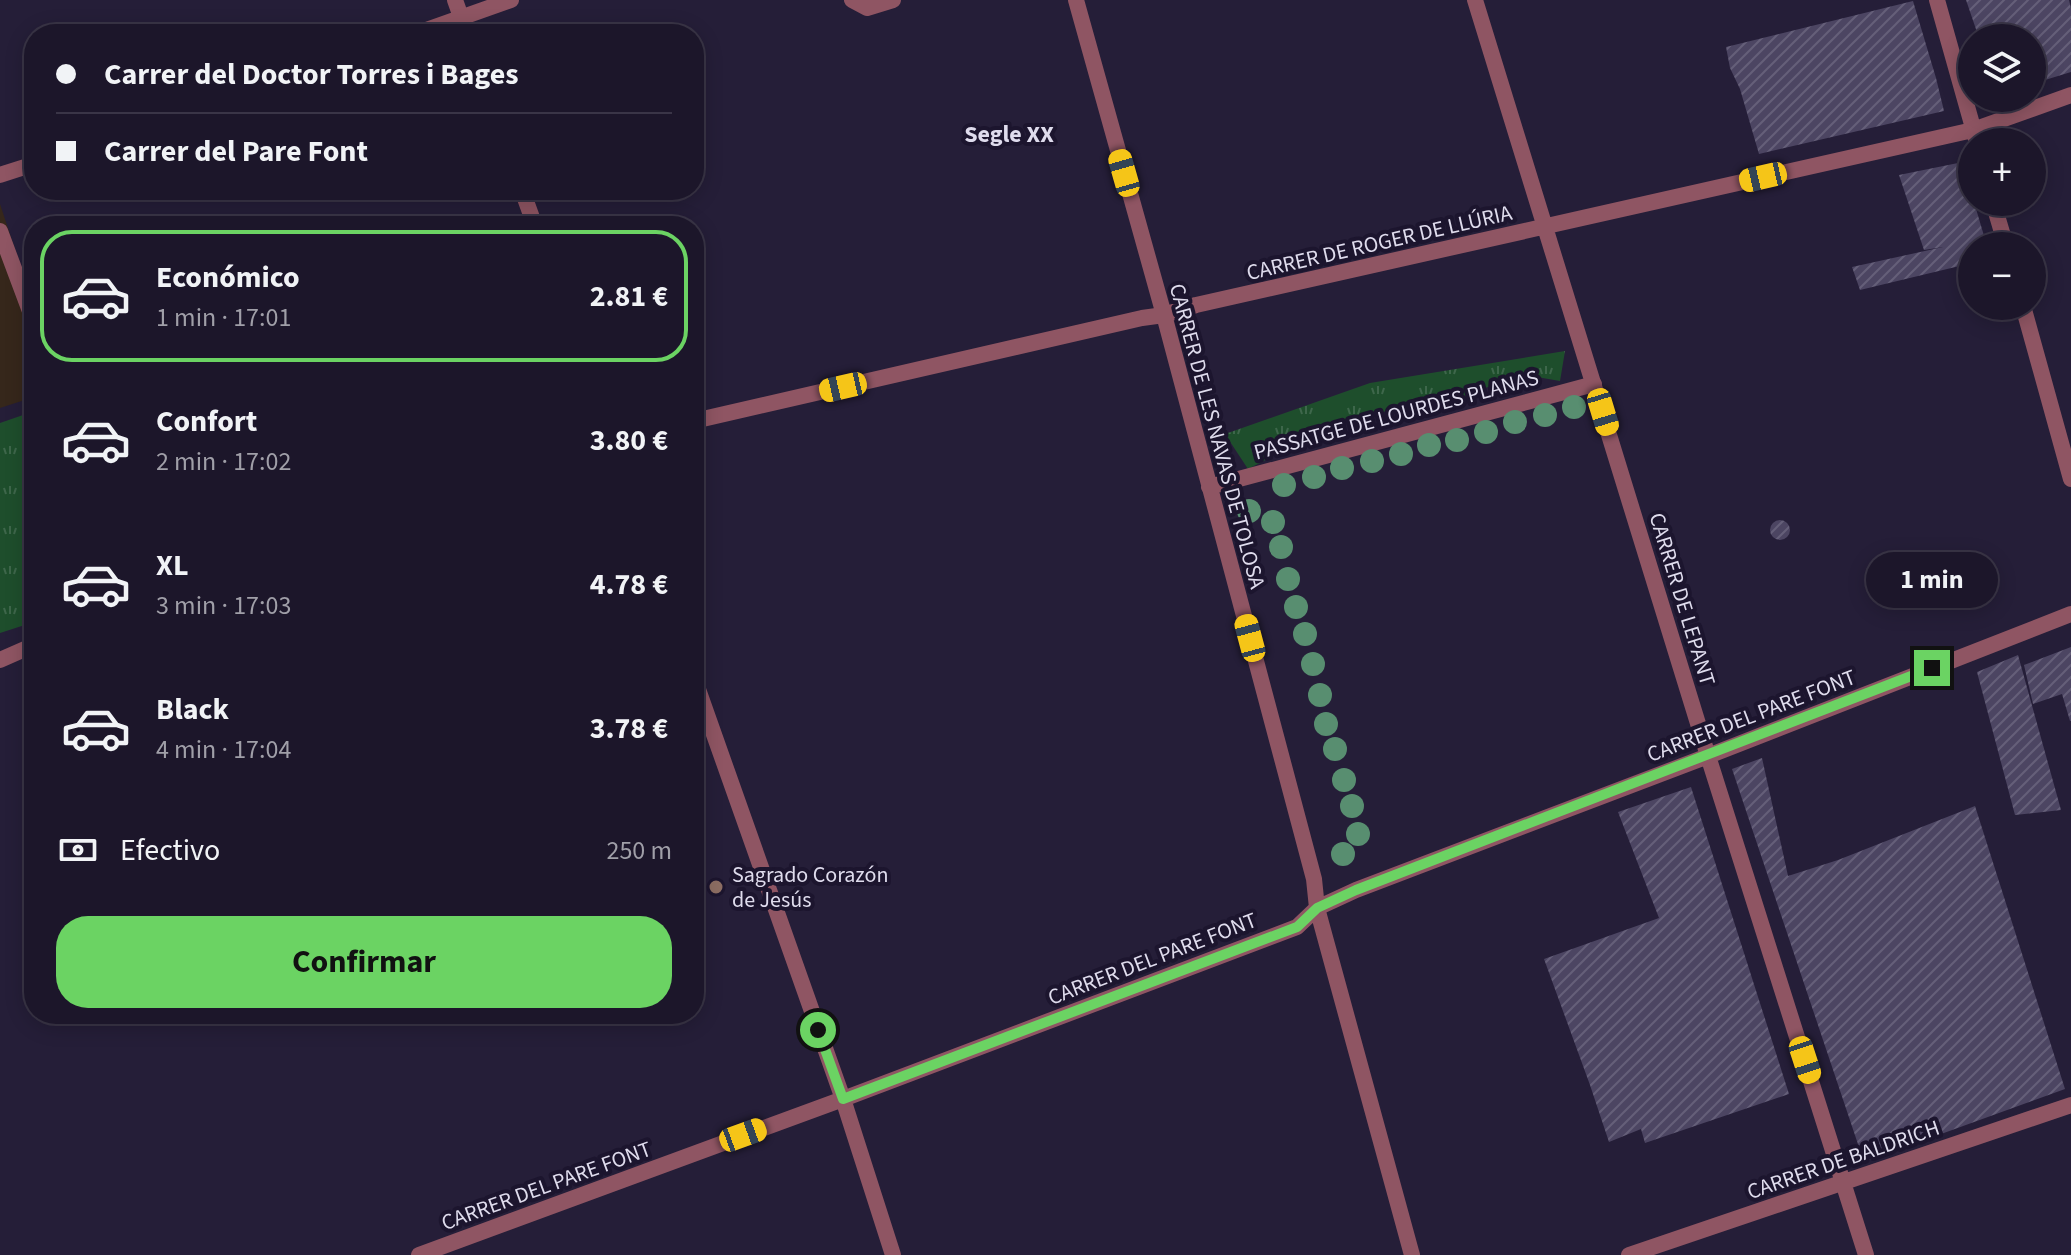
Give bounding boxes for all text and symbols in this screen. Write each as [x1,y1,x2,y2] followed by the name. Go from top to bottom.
[1958,24,2046,320] map controls
[1958,24,2046,112] button: layers
[104,53,519,96] text: Carrer del Doctor Torres i Bages
[964,117,1054,152] district label: Segle XX
[1958,128,2046,216] button: +
[104,130,368,173] text: Carrer del Pare Font
[1106,147,1142,199] car
[1737,160,1789,194] car
[1243,197,1515,289] street label: CARRER DE ROGER DE LLÚRIA
[1958,232,2046,320] button: −
[156,256,300,299] text: Económico
[60,260,132,332] icon: car
[590,275,668,318] text: 2.81 €
[1161,280,1273,593] street label: CARRER DE LES NAVAS DE TOLOSA
[156,299,291,336] text: 1 min · 17:01
[1250,362,1542,468] street label: PASSATGE DE LOURDES PLANAS
[817,370,869,404] car
[1585,386,1621,438] car
[156,400,257,443] text: Confort
[60,404,132,476] icon: car
[590,419,668,462] text: 3.80 €
[156,443,291,480] text: 2 min · 17:02
[1641,509,1724,690] street label: CARRER DE LEPANT
[156,544,189,587] text: XL
[60,548,132,620] icon: car
[1866,552,1998,608] callout: 1 min
[1900,561,1964,598] text: 1 min
[590,563,668,606] text: 4.78 €
[156,587,291,624] text: 3 min · 17:03
[1232,612,1268,664] car
[1914,650,1950,686] route end
[1642,661,1861,771] street label: CARRER DEL PARE FONT
[156,688,229,731] text: Black
[60,692,132,764] icon: car
[590,707,668,750] text: 3.78 €
[156,731,291,768] text: 4 min · 17:04
[56,828,100,872] icon: cash
[120,829,220,872] text: Efectivo
[606,832,672,869] text: 250 m
[732,859,888,916] place label: Sagrado Corazón de Jesús
[707,878,725,896] marker: Sagrado Corazón de Jesús
[1043,904,1262,1014] street label: CARRER DEL PARE FONT
[56,916,672,1008] button: Confirmar
[800,1012,836,1048] route start
[1786,1033,1824,1087] car
[1743,1112,1944,1208] street label: CARRER DE BALDRICH
[716,1116,770,1154] car
[437,1133,656,1239] street label: CARRER DEL PARE FONT

